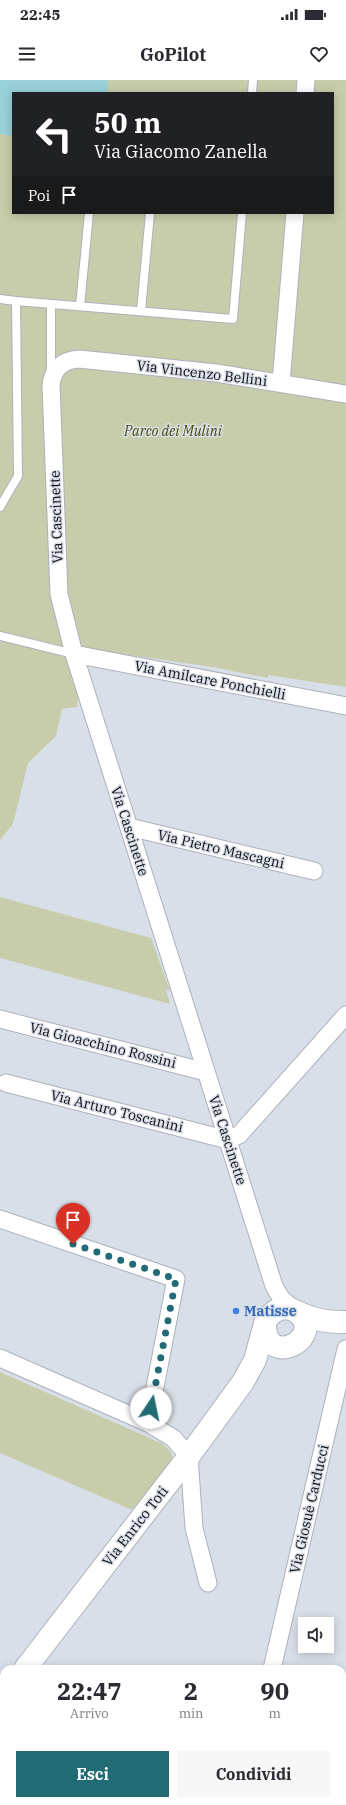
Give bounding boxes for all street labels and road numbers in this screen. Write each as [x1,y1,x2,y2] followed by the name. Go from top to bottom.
[136,356,268,390] street label: Via Vincenzo Bellini
[45,470,67,564] street label: Via Cascinette
[133,657,287,703] street label: Via Amilcare Ponchielli
[107,784,153,878] street label: Via Cascinette
[156,826,286,872] street label: Via Pietro Mascagni
[28,1018,178,1072] street label: Via Gioacchino Rossini
[49,1086,185,1136] street label: Via Arturo Toscanini
[205,1093,251,1187] street label: Via Cascinette
[285,1443,333,1575] street label: Via Giosuè Carducci
[98,1482,172,1570] street label: Via Enrico Toti

